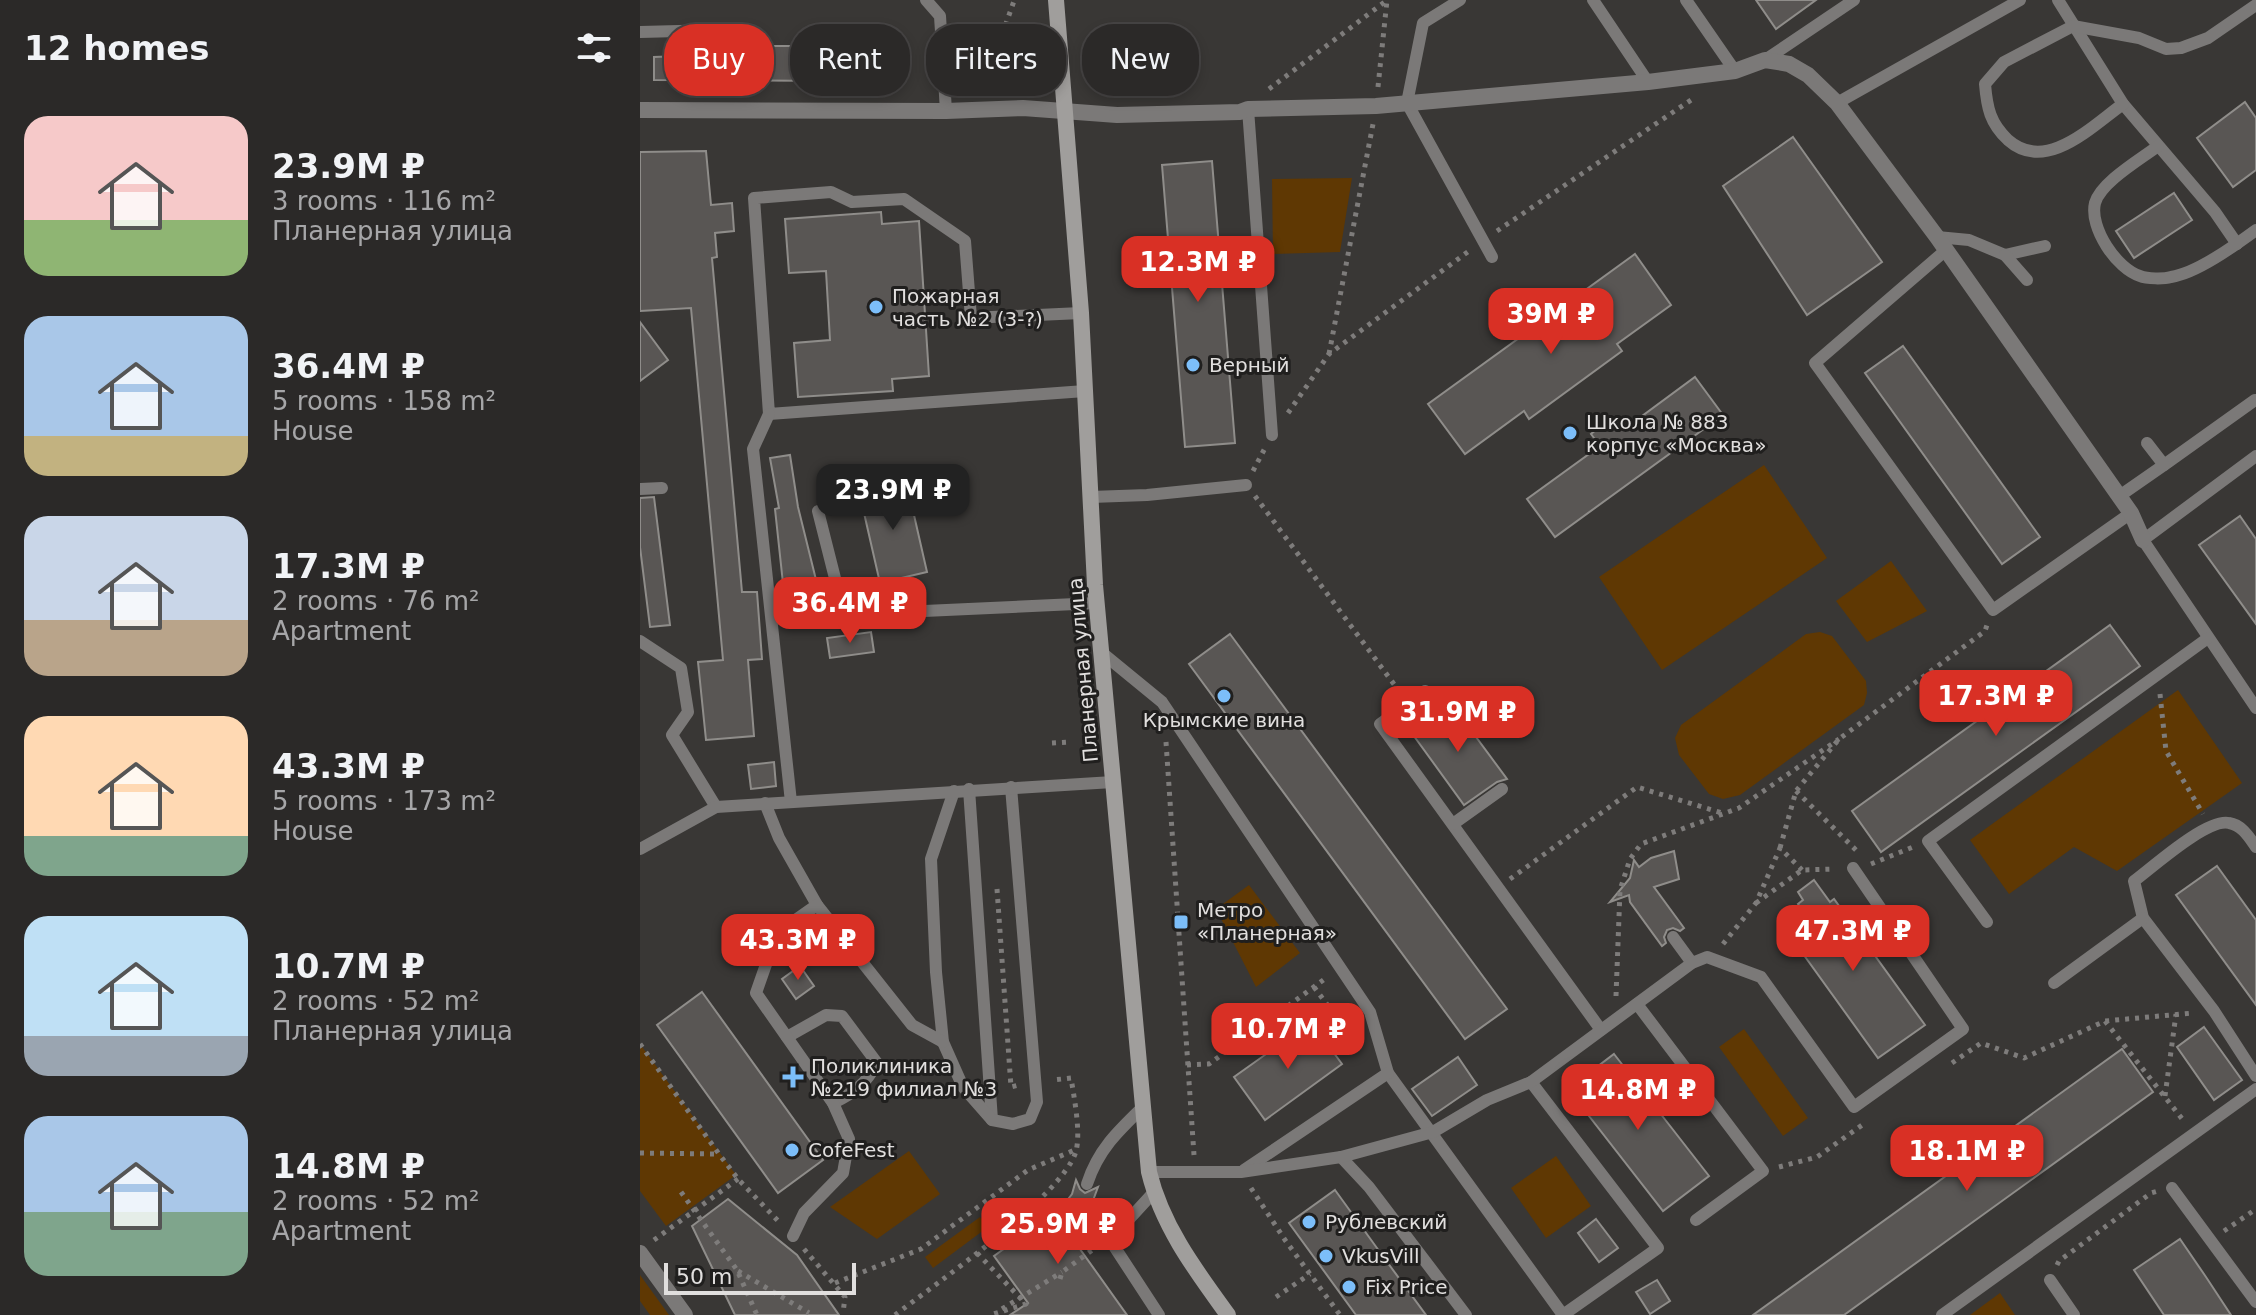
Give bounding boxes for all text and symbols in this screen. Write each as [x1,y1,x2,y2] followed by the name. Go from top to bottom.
[664,24,774,96] chip: Buy
[790,24,910,96] chip: Rent
[926,24,1066,96] chip: Filters
[1082,24,1199,96] chip: New
[572,26,616,70] icon: filters
[24,28,209,68] text: 12 homes
[272,146,425,186] text: 23.9M ₽
[88,148,184,244] icon: home
[272,186,496,216] text: 3 rooms · 116 m²
[272,216,513,246] text: Планерная улица
[1124,236,1272,304] pin: 12.3M ₽
[1139,247,1257,277] text: 12.3M ₽
[892,284,1043,331] place label: Пожарная часть №2 (3-?)
[1495,288,1607,356] pin: 39M ₽
[867,298,885,316] marker: Пожарная часть №2 (3-?)
[1506,299,1596,329] text: 39M ₽
[272,346,425,386] text: 36.4M ₽
[88,348,184,444] icon: home
[1209,353,1290,377] place label: Верный
[1184,356,1202,374] marker: Верный
[272,386,496,416] text: 5 rooms · 158 m²
[1586,410,1766,457] place label: Школа № 883 корпус «Москва»
[272,416,353,446] text: House
[1561,424,1579,442] marker: Школа № 883 корпус «Москва»
[819,464,967,532] pin: 23.9M ₽
[834,475,952,505] text: 23.9M ₽
[272,546,425,586] text: 17.3M ₽
[88,548,184,644] icon: home
[776,577,924,645] pin: 36.4M ₽
[1063,577,1103,763] street label: Планерная улица
[272,586,480,616] text: 2 rooms · 76 m²
[791,588,909,618] text: 36.4M ₽
[272,616,411,646] text: Apartment
[1922,670,2070,738] pin: 17.3M ₽
[1937,681,2055,711] text: 17.3M ₽
[1384,686,1532,754] pin: 31.9M ₽
[1215,687,1233,705] marker: Крымские вина
[1399,697,1517,727] text: 31.9M ₽
[1143,708,1305,732] place label: Крымские вина
[272,746,425,786] text: 43.3M ₽
[88,748,184,844] icon: home
[272,786,496,816] text: 5 rooms · 173 m²
[272,816,353,846] text: House
[1197,898,1337,945] place label: Метро «Планерная»
[1779,905,1927,973] pin: 47.3M ₽
[1172,913,1190,931] marker: Метро «Планерная»
[724,914,872,982] pin: 43.3M ₽
[1794,916,1912,946] text: 47.3M ₽
[739,925,857,955] text: 43.3M ₽
[272,946,425,986] text: 10.7M ₽
[88,948,184,1044] icon: home
[272,986,480,1016] text: 2 rooms · 52 m²
[1214,1003,1362,1071] pin: 10.7M ₽
[1229,1014,1347,1044] text: 10.7M ₽
[272,1016,513,1046] text: Планерная улица
[811,1054,997,1101] place label: Поликлиника №219 филиал №3
[1564,1064,1712,1132] pin: 14.8M ₽
[782,1066,804,1088] marker: Поликлиника №219 филиал №3
[1579,1075,1697,1105] text: 14.8M ₽
[1893,1125,2041,1193] pin: 18.1M ₽
[1908,1136,2026,1166] text: 18.1M ₽
[808,1138,895,1162] place label: CofeFest
[783,1141,801,1159] marker: CofeFest
[272,1146,425,1186] text: 14.8M ₽
[88,1148,184,1244] icon: home
[272,1186,480,1216] text: 2 rooms · 52 m²
[984,1198,1132,1266] pin: 25.9M ₽
[999,1209,1117,1239] text: 25.9M ₽
[1325,1210,1447,1234] place label: Рублевский
[1300,1213,1318,1231] marker: Рублевский
[272,1216,411,1246] text: Apartment
[1342,1244,1420,1268] place label: VkusVill
[1317,1247,1335,1265] marker: VkusVill
[664,1259,856,1295] scale bar
[676,1264,732,1289] text: 50 m
[1365,1275,1448,1299] place label: Fix Price
[1340,1278,1358,1296] marker: Fix Price

